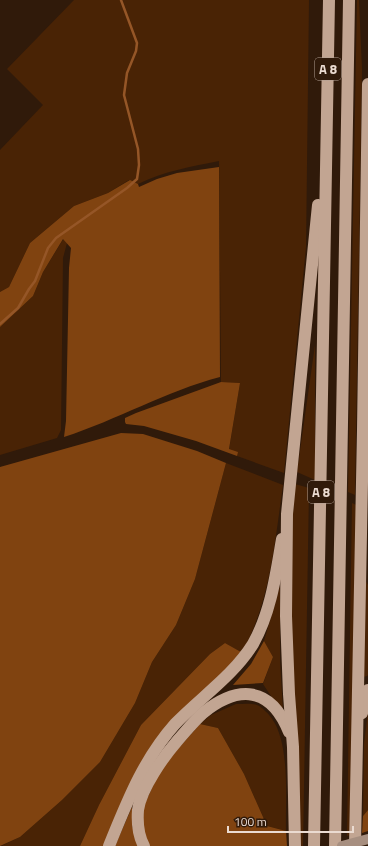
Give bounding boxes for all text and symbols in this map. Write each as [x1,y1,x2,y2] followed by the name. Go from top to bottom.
[315,58,341,80] road number: A 8
[308,481,334,503] road number: A 8
[228,808,353,834] scale bar
[234,812,267,831] text: 100 m

